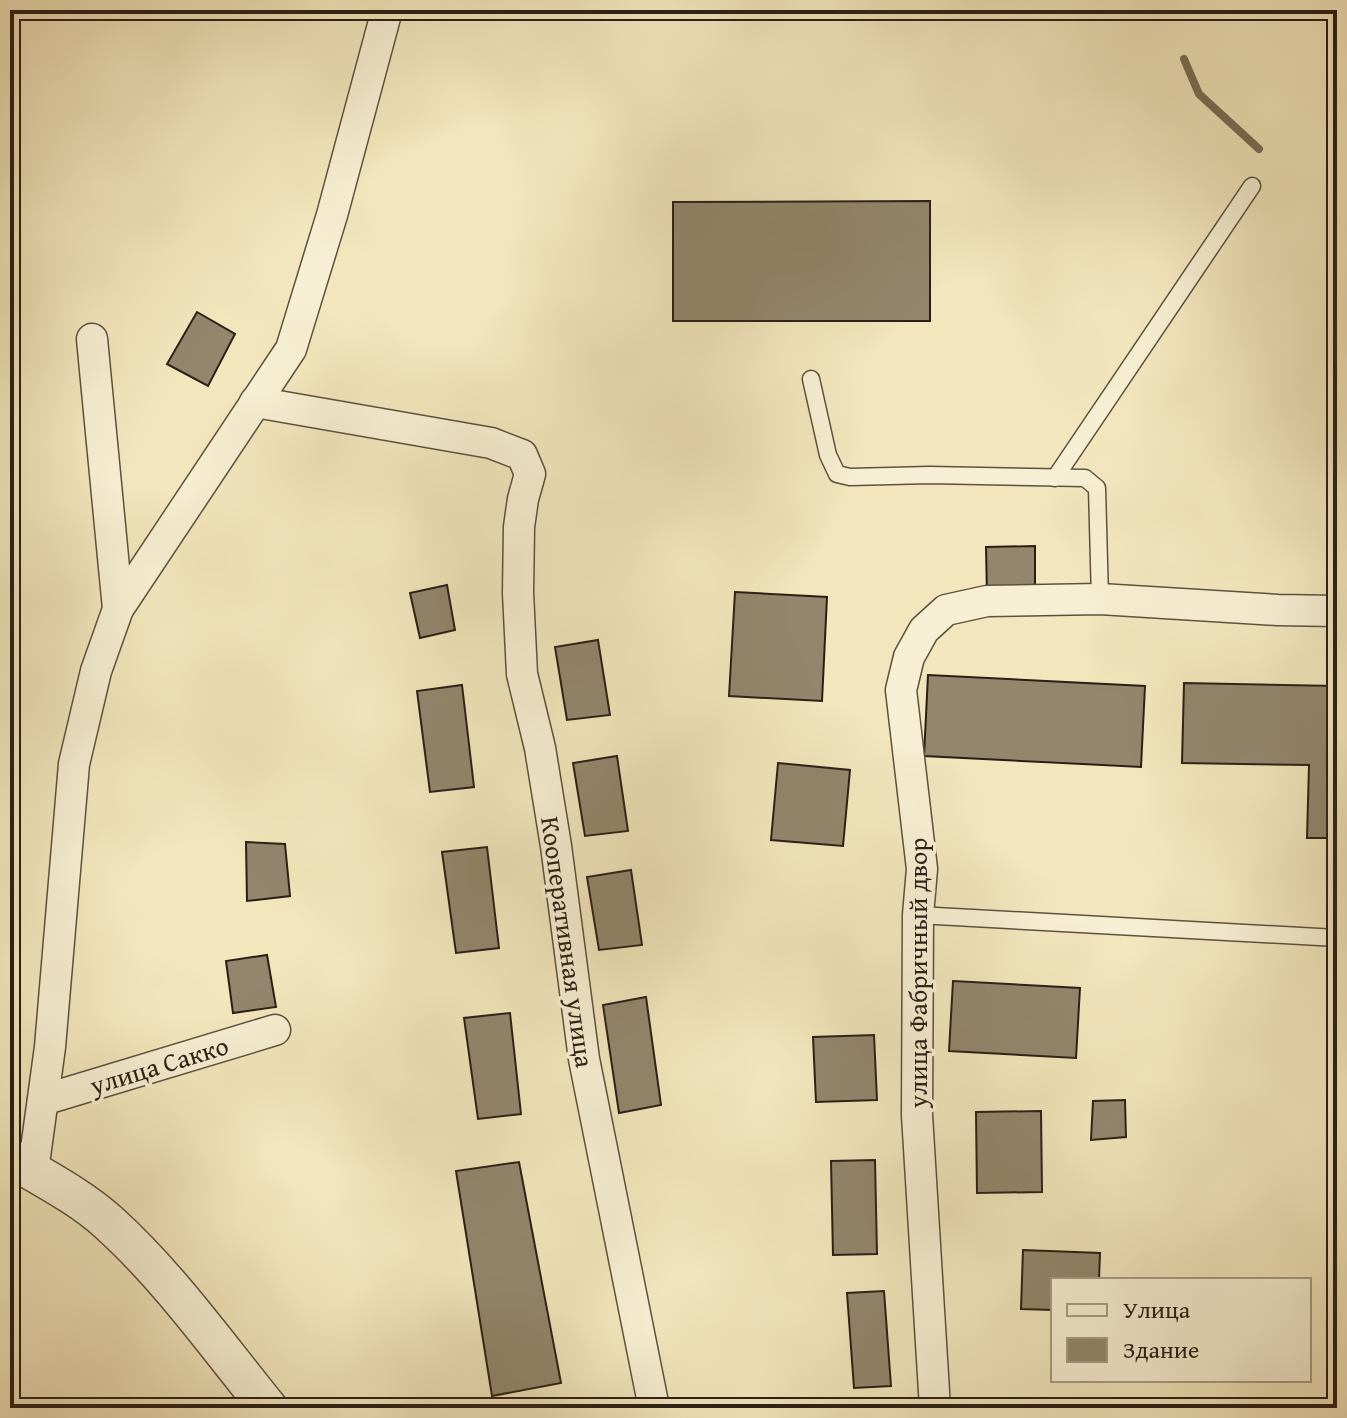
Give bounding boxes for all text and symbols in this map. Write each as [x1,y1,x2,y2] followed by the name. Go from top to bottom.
[531,814,605,1071] street label: Кооперативная улица
[898,838,937,1109] street label: улица Фабричный двор
[84,1025,233,1105] street label: улица Сакко
[1051,1278,1311,1382] legend
[1123,1292,1191,1327] text: Улица
[1123,1332,1199,1367] text: Здание

